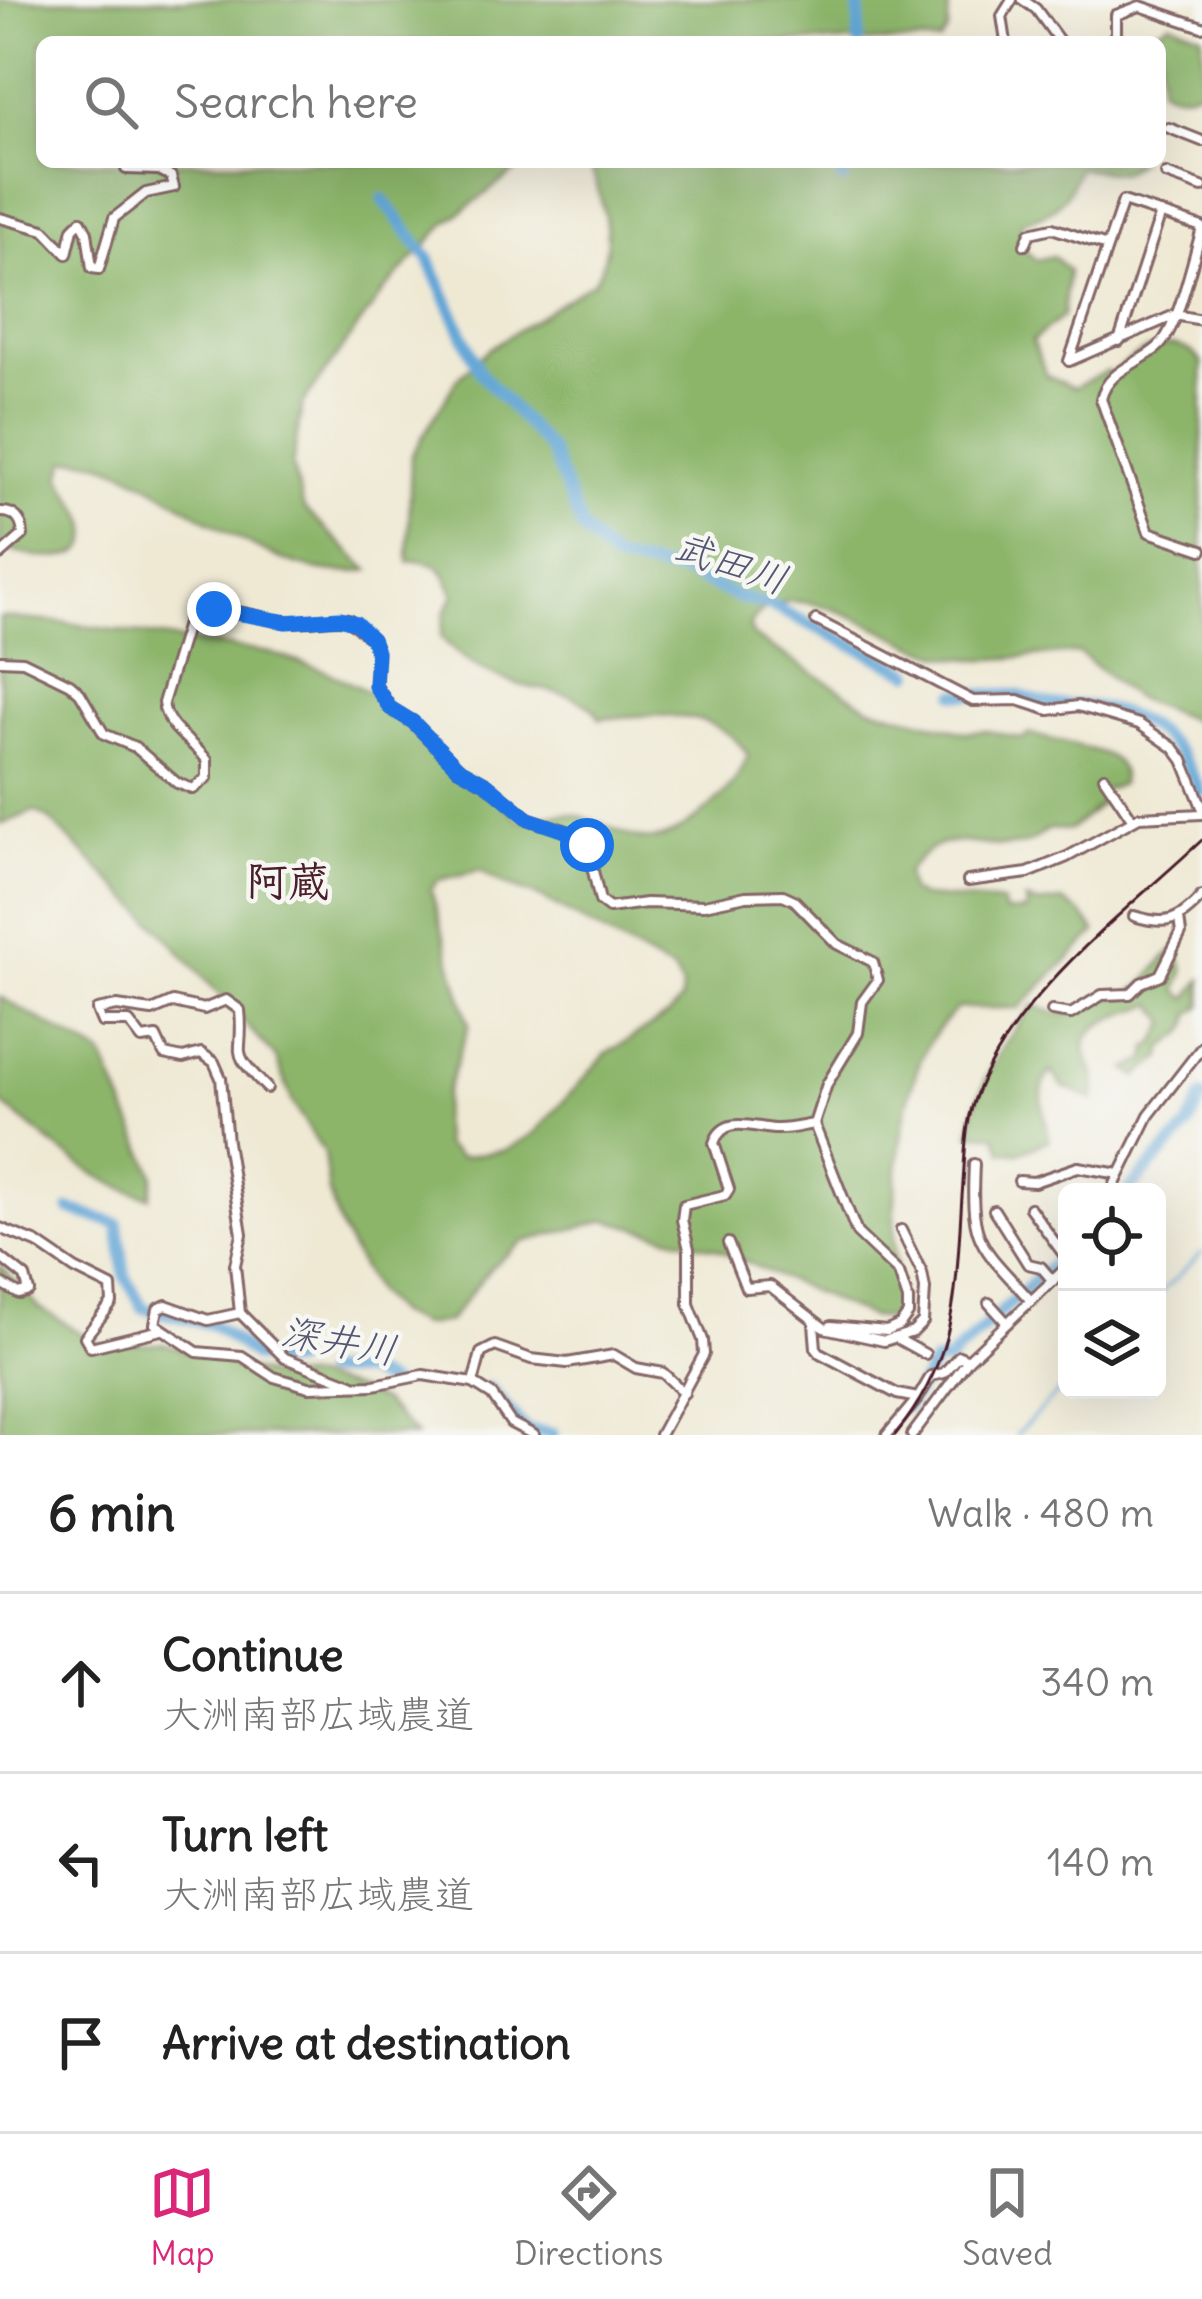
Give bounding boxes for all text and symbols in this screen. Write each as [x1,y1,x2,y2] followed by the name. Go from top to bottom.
[36,36,1166,168] search box
[78,69,144,135] icon: search
[174,74,418,130] text: Search here
[668,521,794,605] water label: 武田川
[187,582,241,636] route end
[560,818,614,872] route start
[246,855,330,907] district label: 阿蔵
[1058,1183,1166,1399] map controls
[1058,1183,1166,1291] button: locate
[1058,1291,1166,1399] button: layers
[277,1307,401,1375] water label: 深井川
[48,1481,175,1545] text: 6 min
[928,1489,1154,1538] text: Walk · 480 m
[162,1627,344,1683] text: Continue
[48,1650,114,1716] icon: ahead
[1040,1658,1154,1707] text: 340 m
[162,1690,474,1739] text: 大洲南部広域農道
[162,1807,328,1863] text: Turn left
[48,1830,114,1896] icon: left
[1047,1838,1154,1887] text: 140 m
[162,1870,474,1919] text: 大洲南部広域農道
[48,2010,114,2076] icon: arrive
[162,2015,571,2071] text: Arrive at destination
[149,2160,215,2274] tab: Map
[514,2160,663,2274] tab: Directions
[962,2160,1053,2274] tab: Saved

